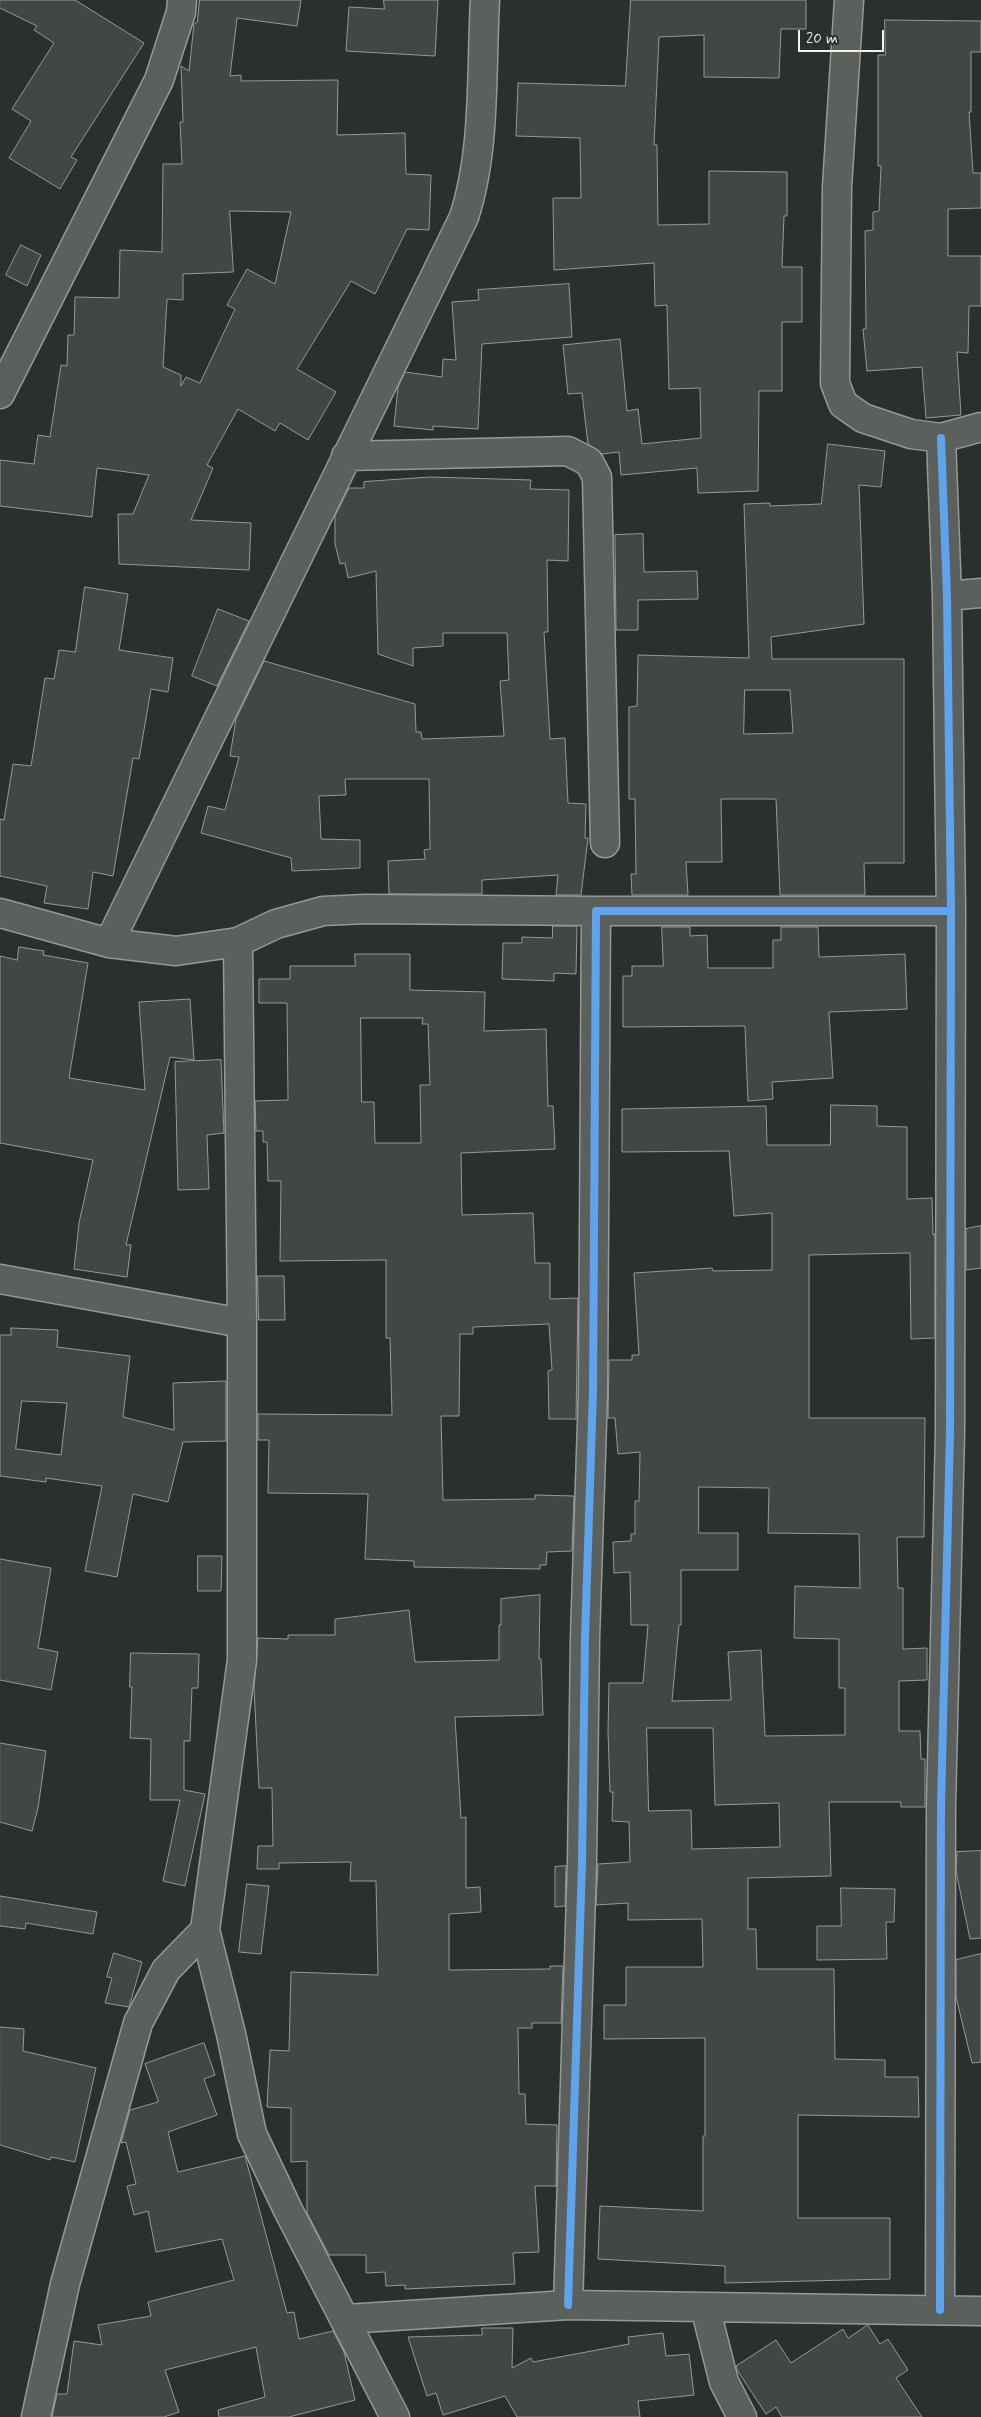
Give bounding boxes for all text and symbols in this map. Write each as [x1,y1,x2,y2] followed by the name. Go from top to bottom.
[801,20,887,52] scale bar
[806,29,838,49] text: 20 m

